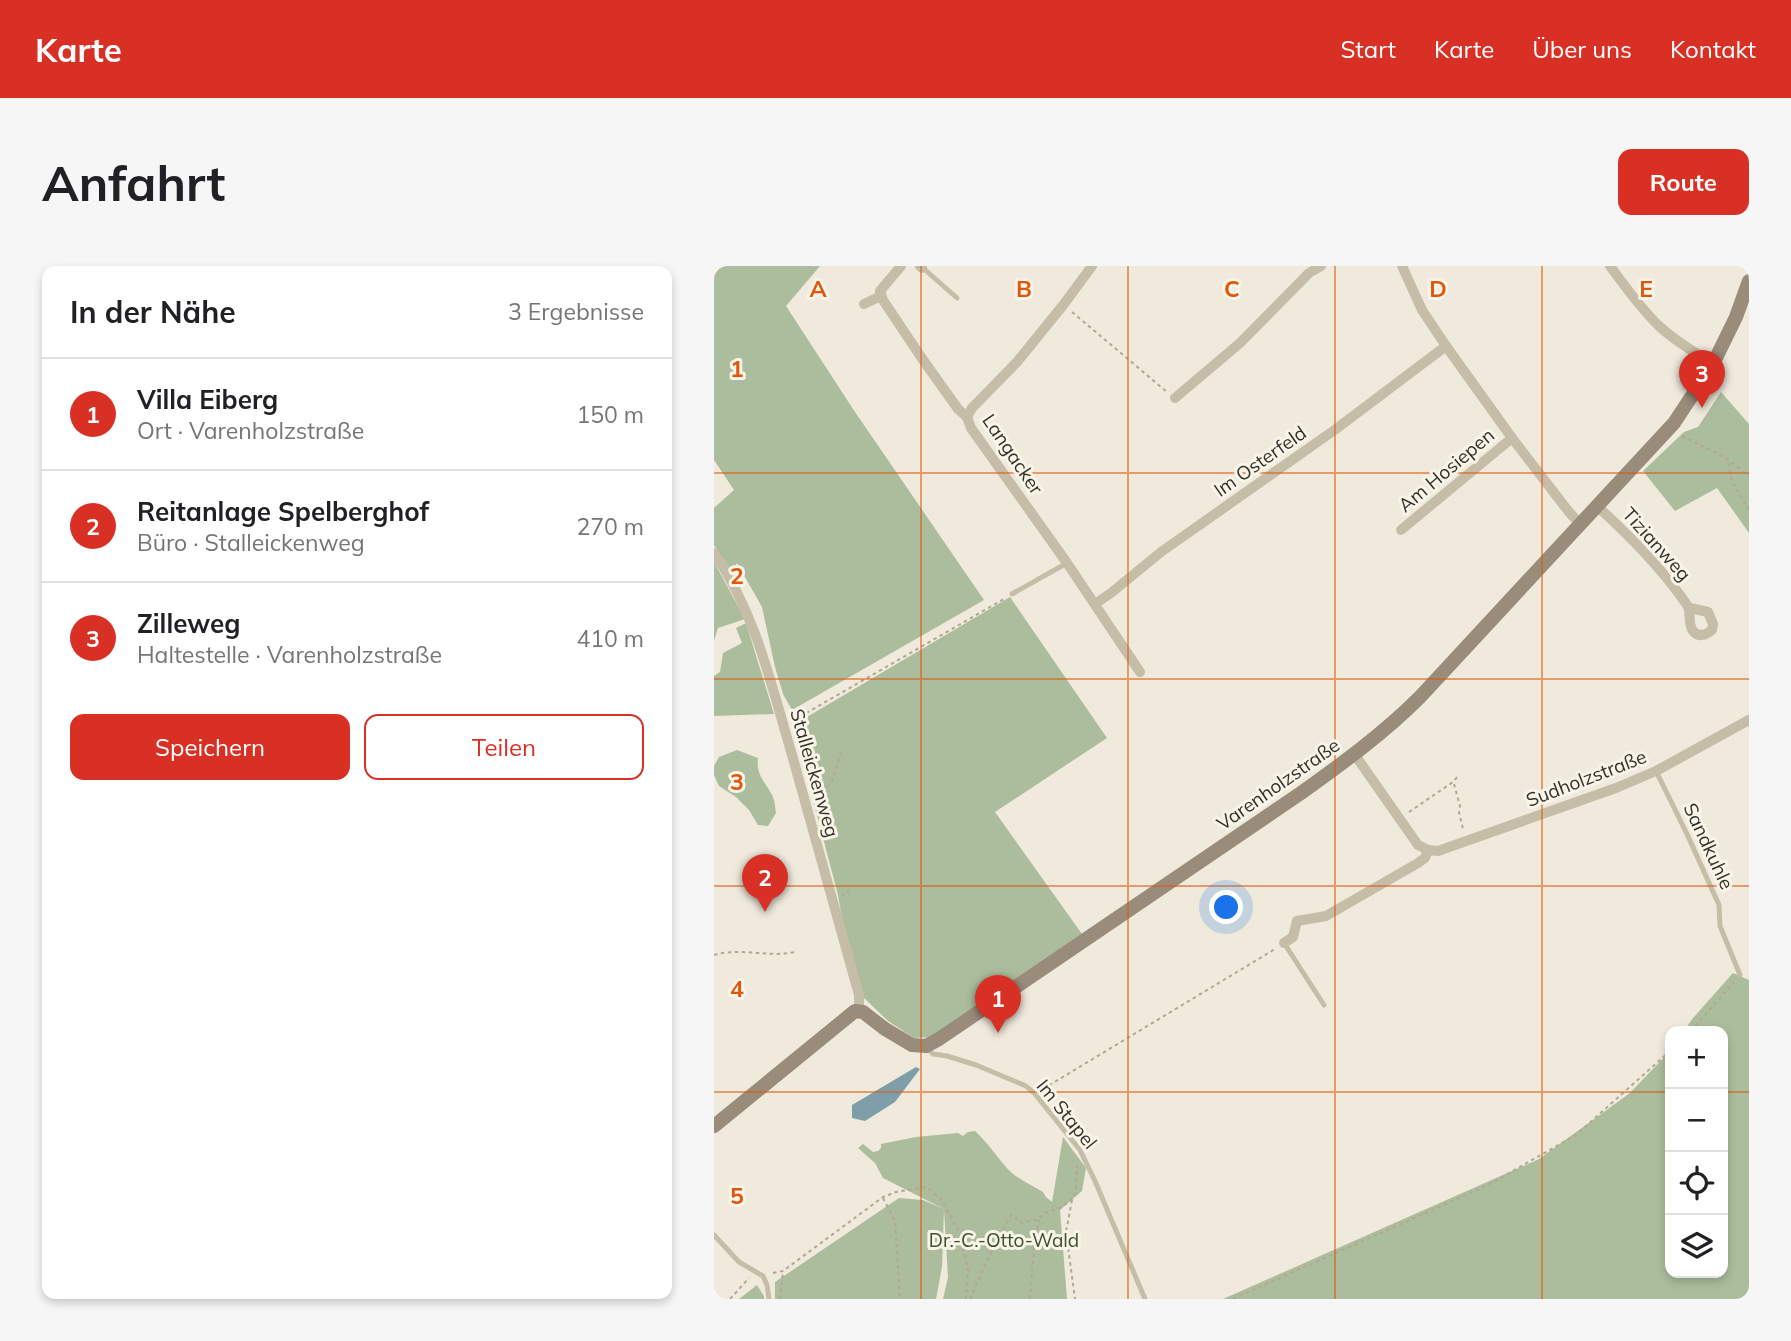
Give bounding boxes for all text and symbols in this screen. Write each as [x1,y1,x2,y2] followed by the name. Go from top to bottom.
[35,29,122,70] text: Karte
[1340,34,1396,64] text: Start
[1434,34,1494,64] text: Karte
[1532,34,1632,64] text: Über uns
[1670,34,1756,64] text: Kontakt
[1618,149,1749,215] button: Route
[42,152,225,213] text: Anfahrt
[809,274,827,303] text: A
[1016,274,1032,303] text: B
[1224,274,1240,303] text: C
[1429,274,1447,303] text: D
[1639,274,1653,303] text: E
[70,293,236,331] text: In der Nähe
[508,297,644,326] text: 3 Ergebnisse
[1679,350,1725,408] pin: 3
[730,354,744,383] text: 1
[137,383,278,416] text: Villa Eiberg
[86,400,100,429] text: 1
[576,400,644,429] text: 150 m
[977,409,1049,499] street label: Langacker
[137,416,364,445] text: Ort · Varenholzstraße
[1209,420,1311,502] street label: Im Osterfeld
[1393,423,1499,517] street label: Am Hosiepen
[137,495,429,528] text: Reitanlage Spelberghof
[1618,502,1696,586] street label: Tizianweg
[86,512,100,541] text: 2
[576,512,644,541] text: 270 m
[137,528,365,557] text: Büro · Stalleickenweg
[730,561,744,590] text: 2
[137,607,240,640] text: Zilleweg
[86,624,100,653] text: 3
[576,624,644,653] text: 410 m
[137,640,442,669] text: Haltestelle · Varenholzstraße
[785,706,845,840] street label: Stalleickenweg
[70,714,350,780] button: Speichern
[364,714,644,780] button: Teilen
[1212,733,1344,835] street label: Varenholzstraße
[1522,744,1650,812] street label: Sudholzstraße
[730,767,744,796] text: 3
[1679,799,1739,893] street label: Sandkuhle
[742,854,788,912] pin: 2
[1209,890,1243,924] your location
[730,974,744,1003] text: 4
[975,975,1021,1033] pin: 1
[1665,1026,1728,1278] map controls
[1665,1026,1728,1089] button: +
[1032,1074,1102,1154] street label: Im Stapel
[1665,1089,1728,1152] button: −
[1665,1152,1728,1215] button: locate
[730,1181,744,1210] text: 5
[1665,1215,1728,1278] button: layers
[929,1228,1079,1252] park label: Dr.-C.-Otto-Wald

